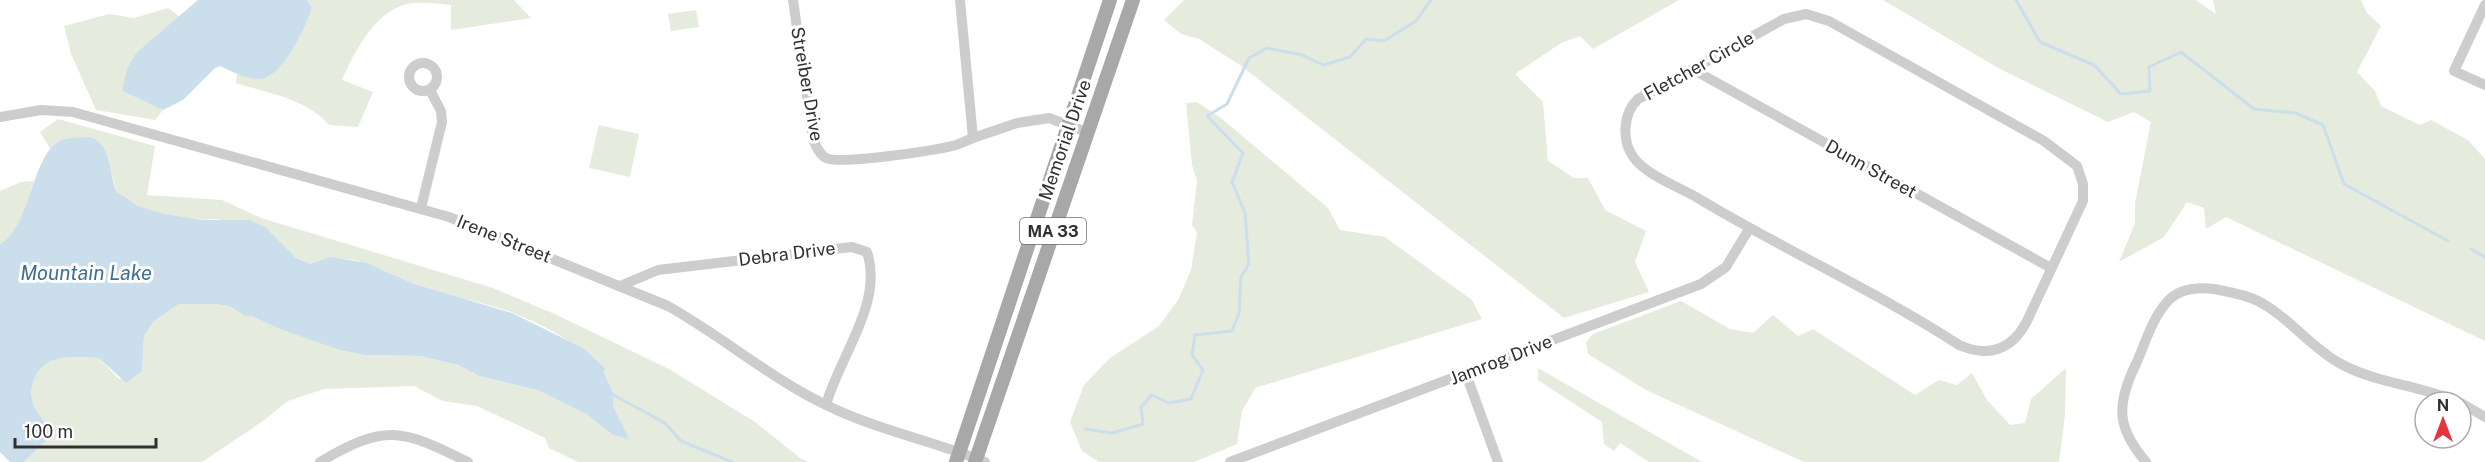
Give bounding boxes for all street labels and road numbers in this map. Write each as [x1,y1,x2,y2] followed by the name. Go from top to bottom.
[787,25,828,143] street label: Streiber Drive
[1640,27,1757,104] street label: Fletcher Circle
[1034,77,1095,203] street label: Memorial Drive
[1822,135,1920,202] street label: Dunn Street
[454,210,554,267] street label: Irene Street
[1020,218,1086,244] road number: MA 33
[737,237,837,270] street label: Debra Drive
[1447,330,1555,389] street label: Jamrog Drive

